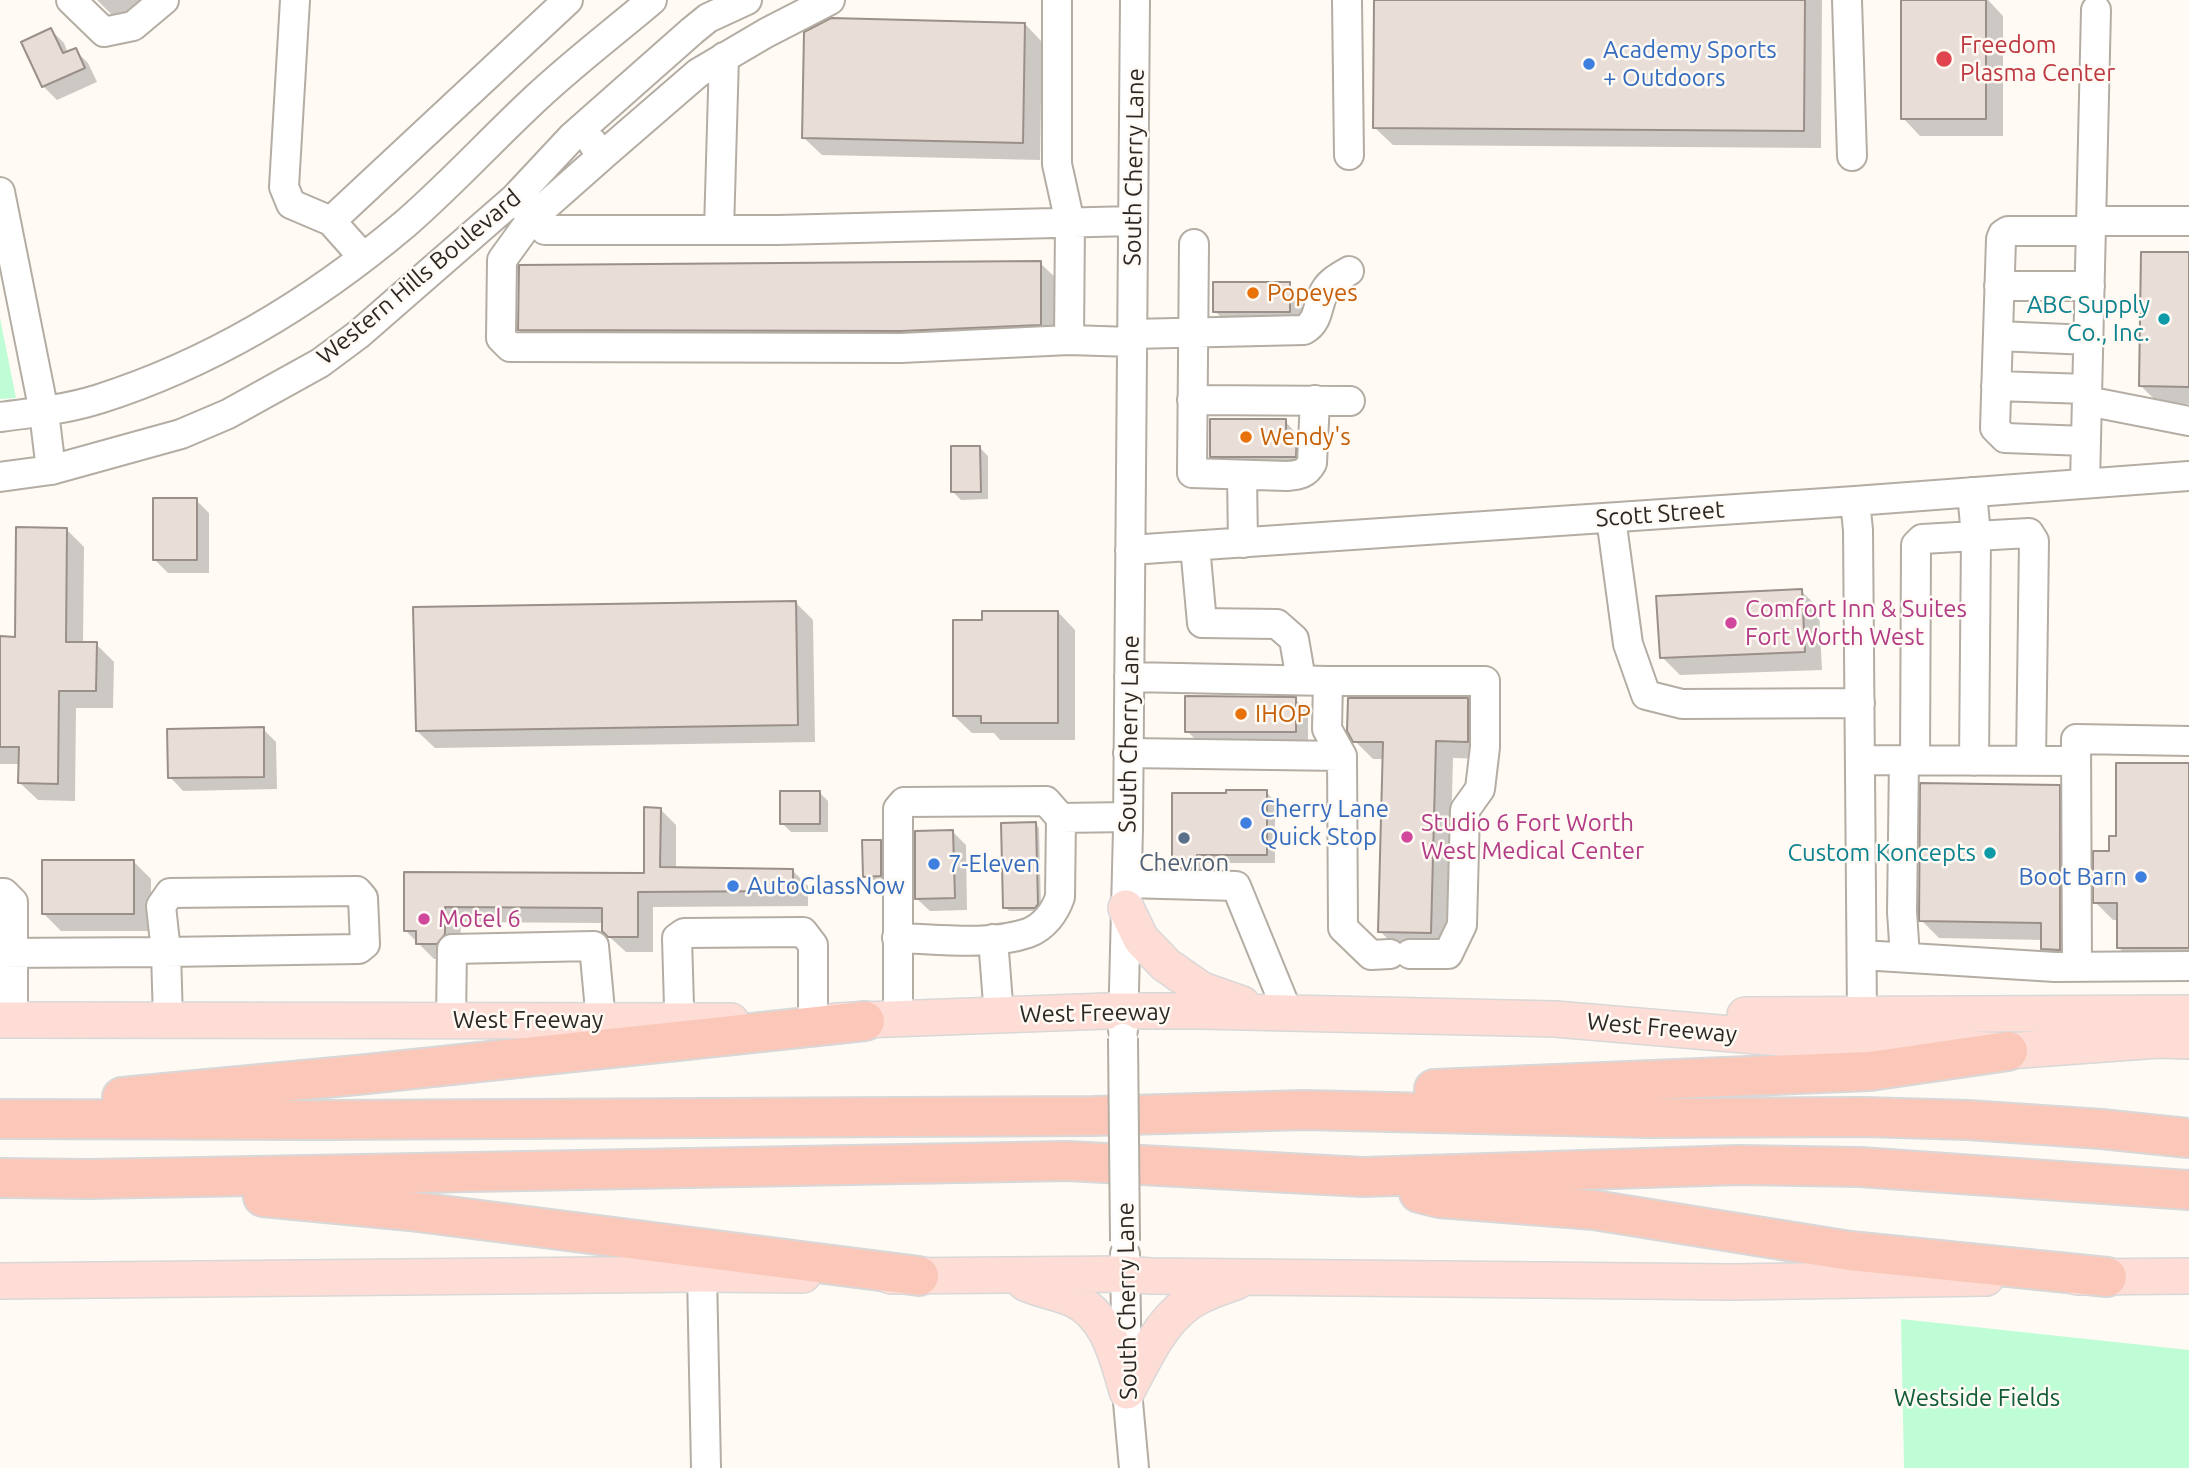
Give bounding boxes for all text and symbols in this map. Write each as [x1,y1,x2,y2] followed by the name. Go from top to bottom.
[1960,31,2115,87] place label: Freedom Plasma Center
[1603,36,1777,92] place label: Academy Sports + Outdoors
[1934,49,1954,69] marker: Freedom Plasma Center
[1581,56,1597,72] marker: Academy Sports + Outdoors
[1118,68,1150,266] street label: South Cherry Lane
[311,183,527,371] street label: Western Hills Boulevard
[1267,279,1358,307] place label: Popeyes
[1245,285,1261,301] marker: Popeyes
[2027,291,2150,347] place label: ABC Supply Co., Inc.
[2156,311,2172,327] marker: ABC Supply Co., Inc.
[1260,423,1351,451] place label: Wendy's
[1238,429,1254,445] marker: Wendy's
[1595,495,1725,533] street label: Scott Street
[1745,595,1967,651] place label: Comfort Inn & Suites Fort Worth West
[1723,615,1739,631] marker: Comfort Inn & Suites Fort Worth West
[1113,635,1145,833] street label: South Cherry Lane
[1255,700,1311,728] place label: IHOP
[1233,706,1249,722] marker: IHOP
[1260,795,1389,851] place label: Cherry Lane Quick Stop
[1421,809,1644,865] place label: Studio 6 Fort Worth West Medical Center
[1238,815,1254,831] marker: Cherry Lane Quick Stop
[1399,829,1415,845] marker: Studio 6 Fort Worth West Medical Center
[1176,830,1192,846] marker: Chevron
[1787,839,1976,867] place label: Custom Koncepts
[1982,845,1998,861] marker: Custom Koncepts
[1139,849,1229,877] place label: Chevron
[948,850,1040,878] place label: 7-Eleven
[926,856,942,872] marker: 7-Eleven
[2018,863,2127,891] place label: Boot Barn
[2133,869,2149,885] marker: Boot Barn
[747,872,905,900] place label: AutoGlassNow
[725,878,741,894] marker: AutoGlassNow
[438,905,521,933] place label: Motel 6
[416,911,432,927] marker: Motel 6
[1019,997,1171,1029] street label: West Freeway
[453,1006,603,1034] street label: West Freeway
[1586,1007,1738,1049] street label: West Freeway
[1111,1202,1143,1400] street label: South Cherry Lane
[1894,1384,2060,1412] park label: Westside Fields

